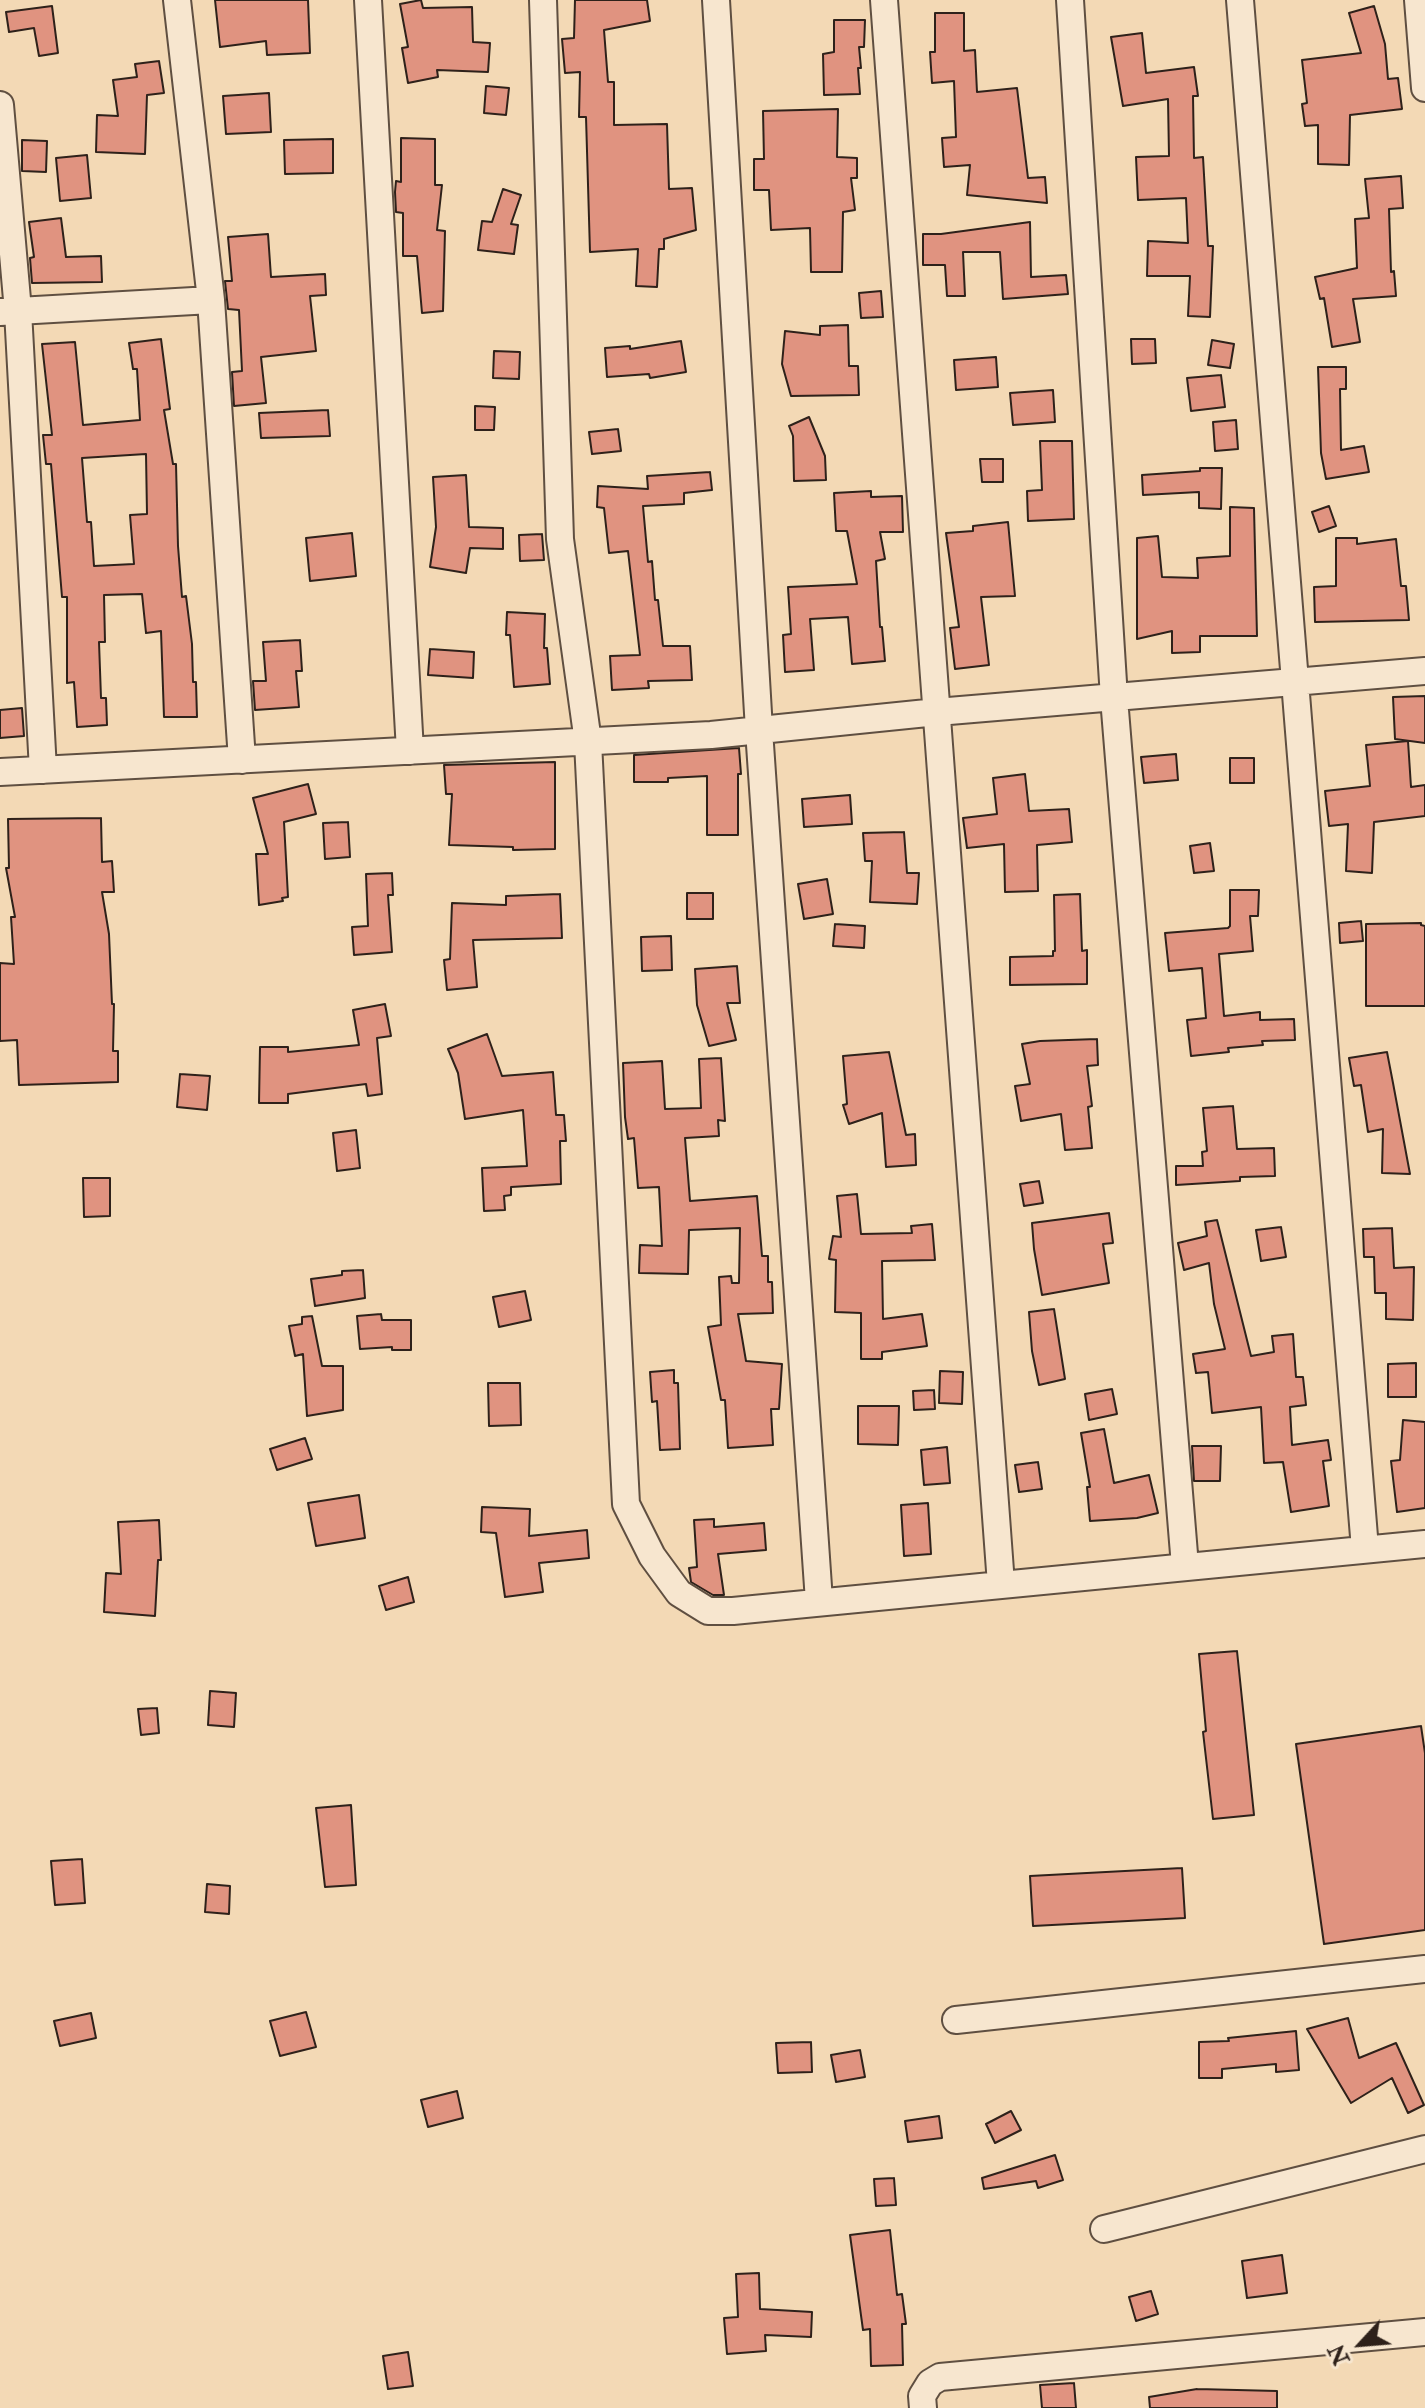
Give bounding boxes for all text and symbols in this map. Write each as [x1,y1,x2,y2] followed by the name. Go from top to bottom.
[1321,2304,1401,2384] north arrow
[1323,2340,1356,2370] text: N

